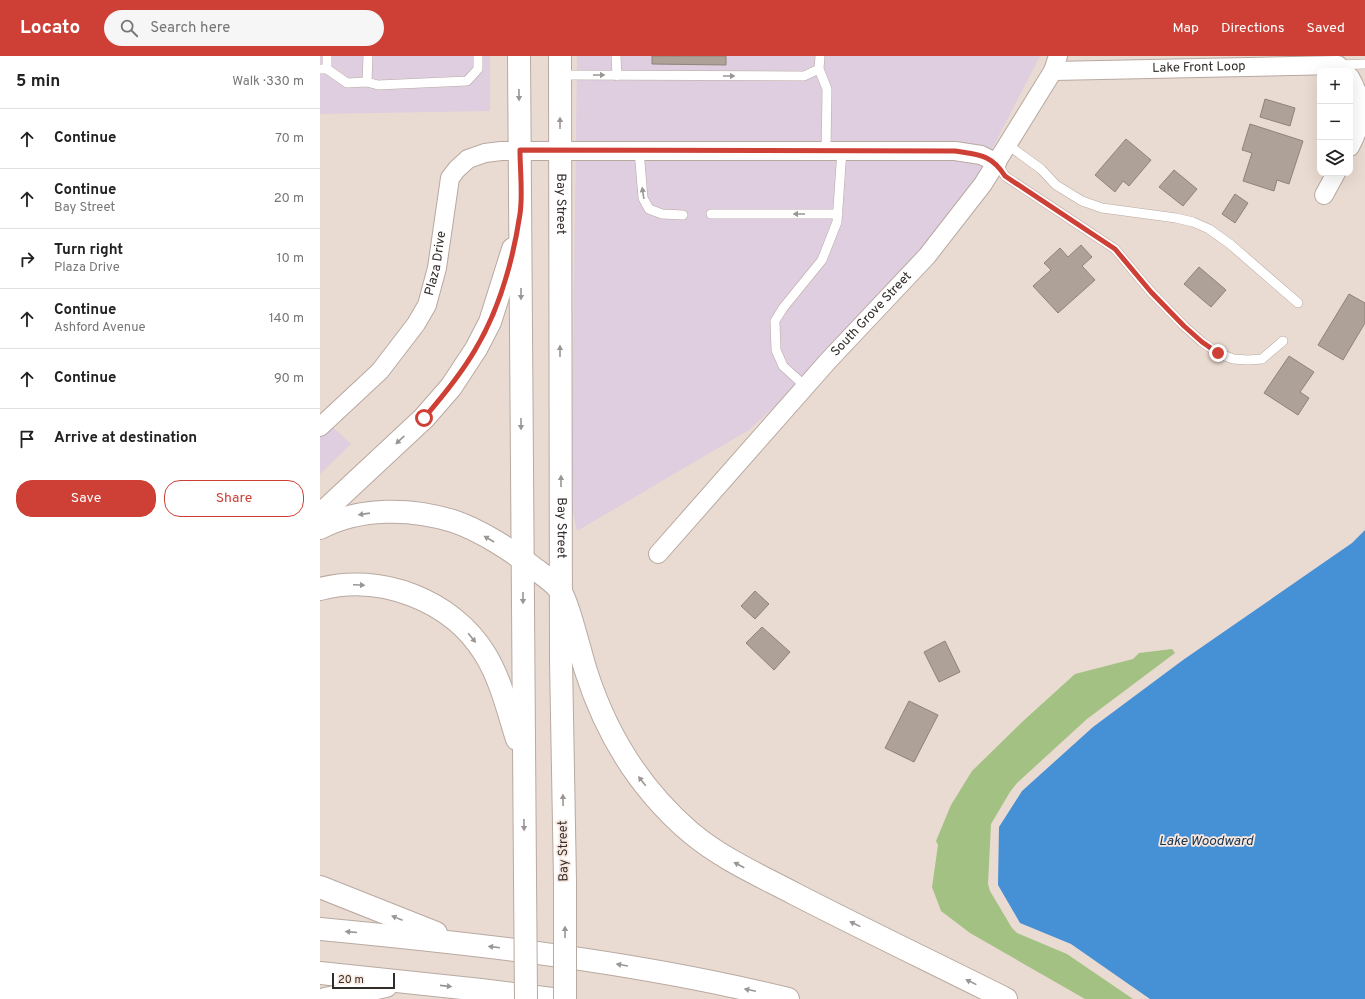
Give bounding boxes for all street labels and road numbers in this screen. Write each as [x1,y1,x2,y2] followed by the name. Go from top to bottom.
[1152,59,1246,77] street label: Lake Front Loop
[552,173,568,235] street label: Bay Street
[422,230,450,298] street label: Plaza Drive
[828,269,916,360] street label: South Grove Street
[553,497,569,559] street label: Bay Street
[555,820,573,882] street label: Bay Street

